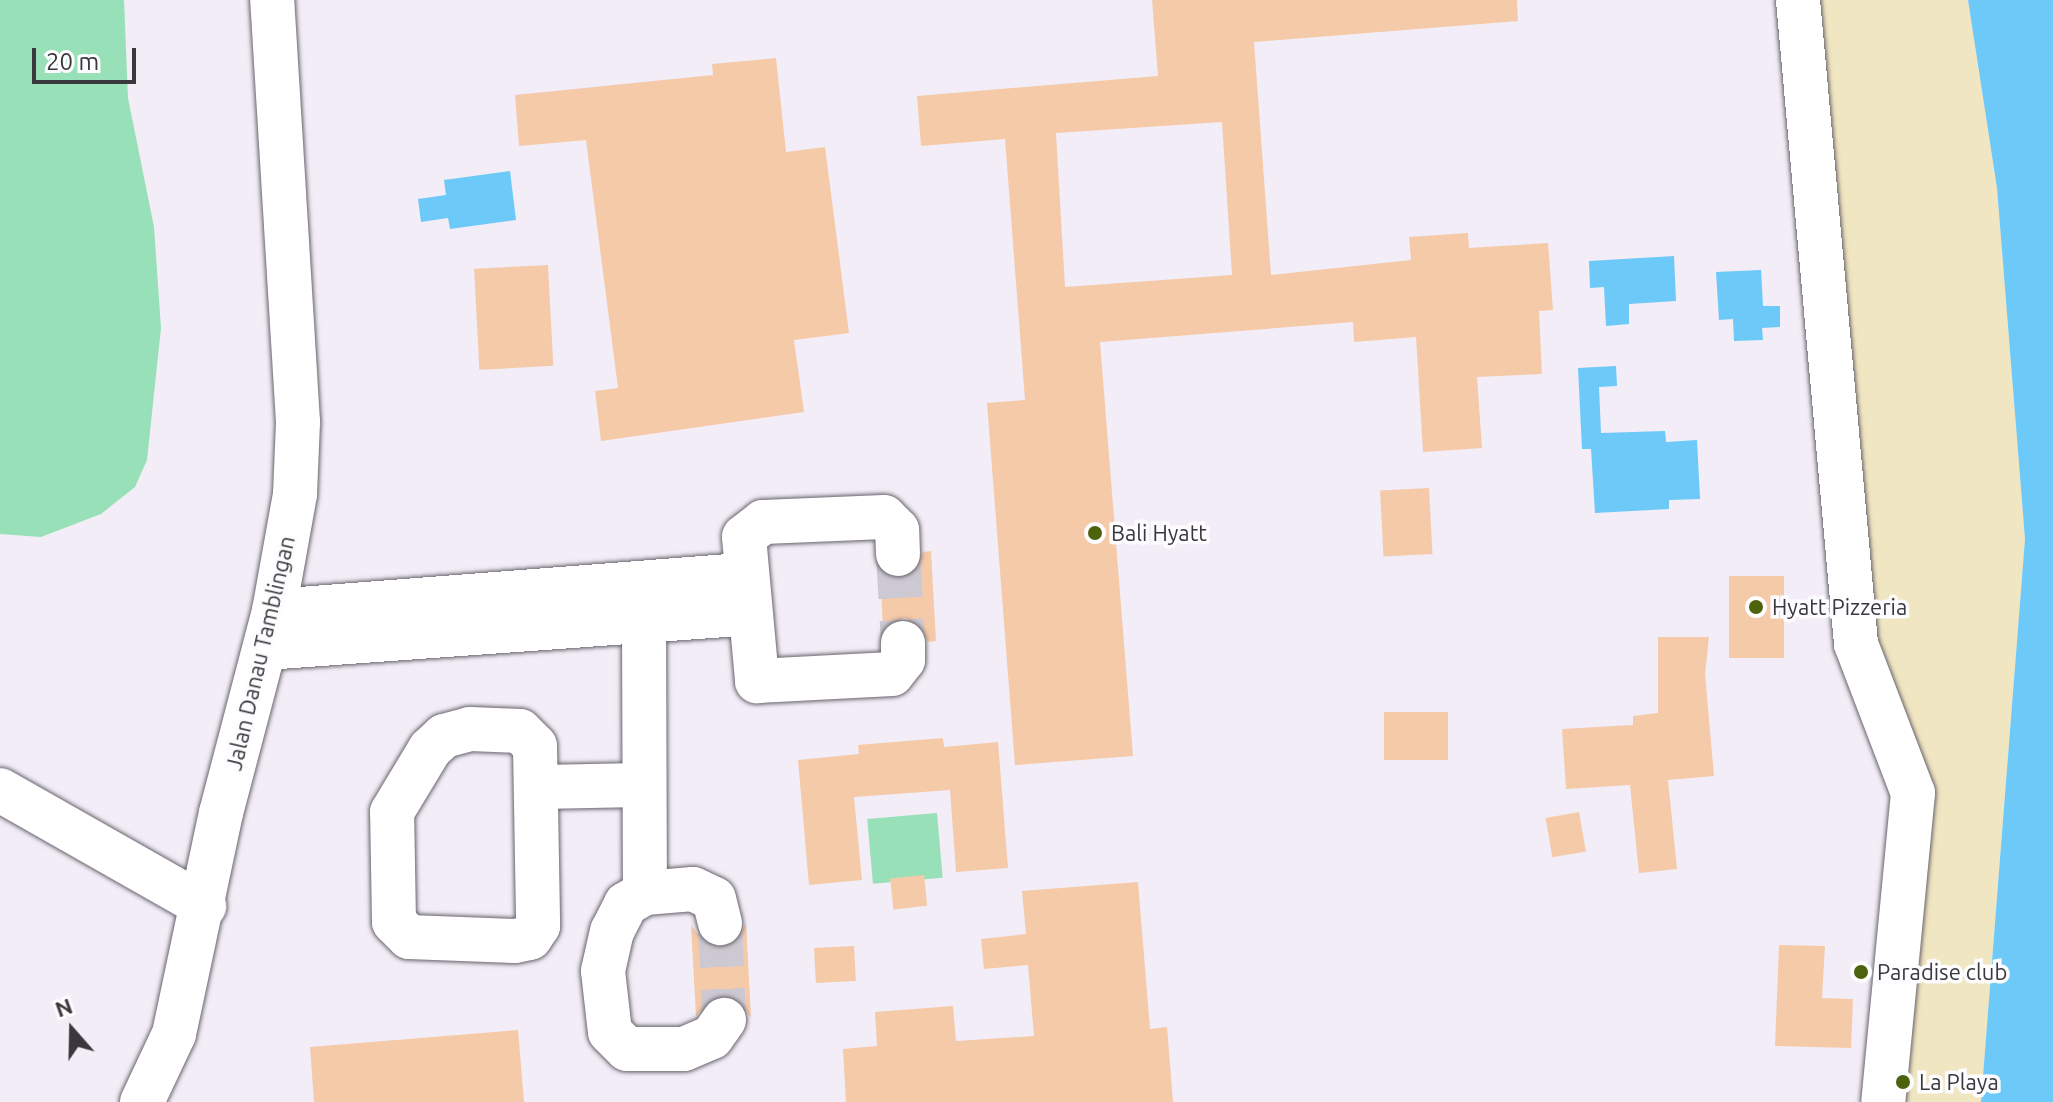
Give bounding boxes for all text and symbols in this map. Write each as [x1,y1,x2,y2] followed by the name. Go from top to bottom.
[36,32,140,82] scale bar
[46,48,99,75] text: 20 m
[1111,520,1207,546] place label: Bali Hyatt
[1086,524,1104,542] marker: Bali Hyatt
[220,533,300,773] street label: Jalan Danau Tamblingan
[1772,594,1907,620] place label: Hyatt Pizzeria
[1747,598,1765,616] marker: Hyatt Pizzeria
[1877,959,2007,985] place label: Paradise club
[1852,963,1870,981] marker: Paradise club
[32,990,112,1070] north arrow
[52,992,76,1022] text: N
[1919,1069,1999,1095] place label: La Playa
[1894,1073,1912,1091] marker: La Playa

